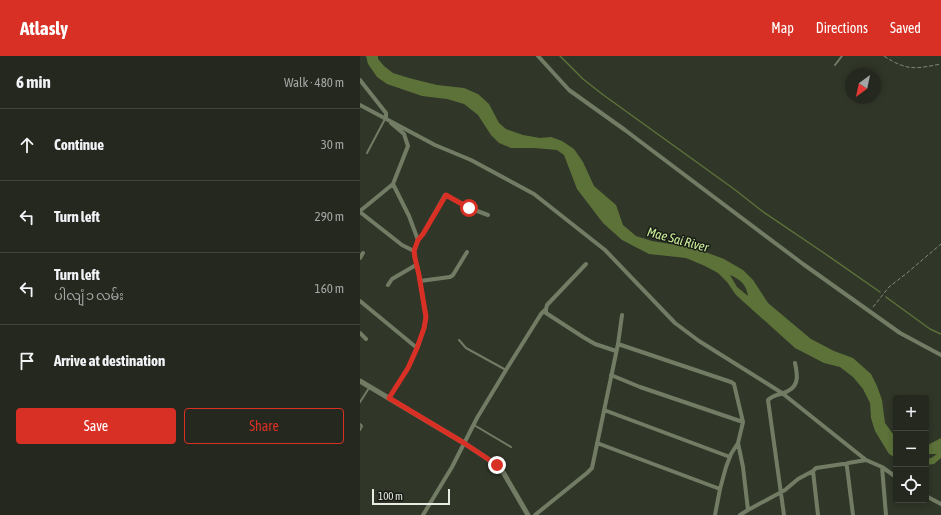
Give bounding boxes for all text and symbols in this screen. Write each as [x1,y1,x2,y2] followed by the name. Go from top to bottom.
[20,17,68,39] text: Atlasly
[771,20,794,36] text: Map
[816,20,868,36] text: Directions
[890,20,921,36] text: Saved
[845,68,881,104] north arrow
[16,72,51,92] text: 6 min
[284,75,344,90] text: Walk · 480 m
[16,134,38,156] icon: ahead
[54,136,104,153] text: Continue
[321,137,344,152] text: 30 m
[460,199,478,217] route start
[16,206,38,228] icon: left
[54,208,100,225] text: Turn left
[315,209,344,224] text: 290 m
[645,224,711,255] water label: Mae Sai River
[54,266,100,283] text: Turn left
[16,278,38,300] icon: left
[315,281,344,296] text: 160 m
[54,288,124,303] text: ပါလျံ ၁ လမ်း
[16,350,38,372] icon: arrive
[54,352,165,369] text: Arrive at destination
[893,395,929,503] map controls
[893,395,929,431] button: +
[16,408,176,444] button: Save
[184,408,344,444] button: Share
[893,431,929,467] button: −
[488,456,506,474] route end
[893,467,929,503] button: locate
[372,487,450,506] scale bar
[378,490,403,502] text: 100 m

